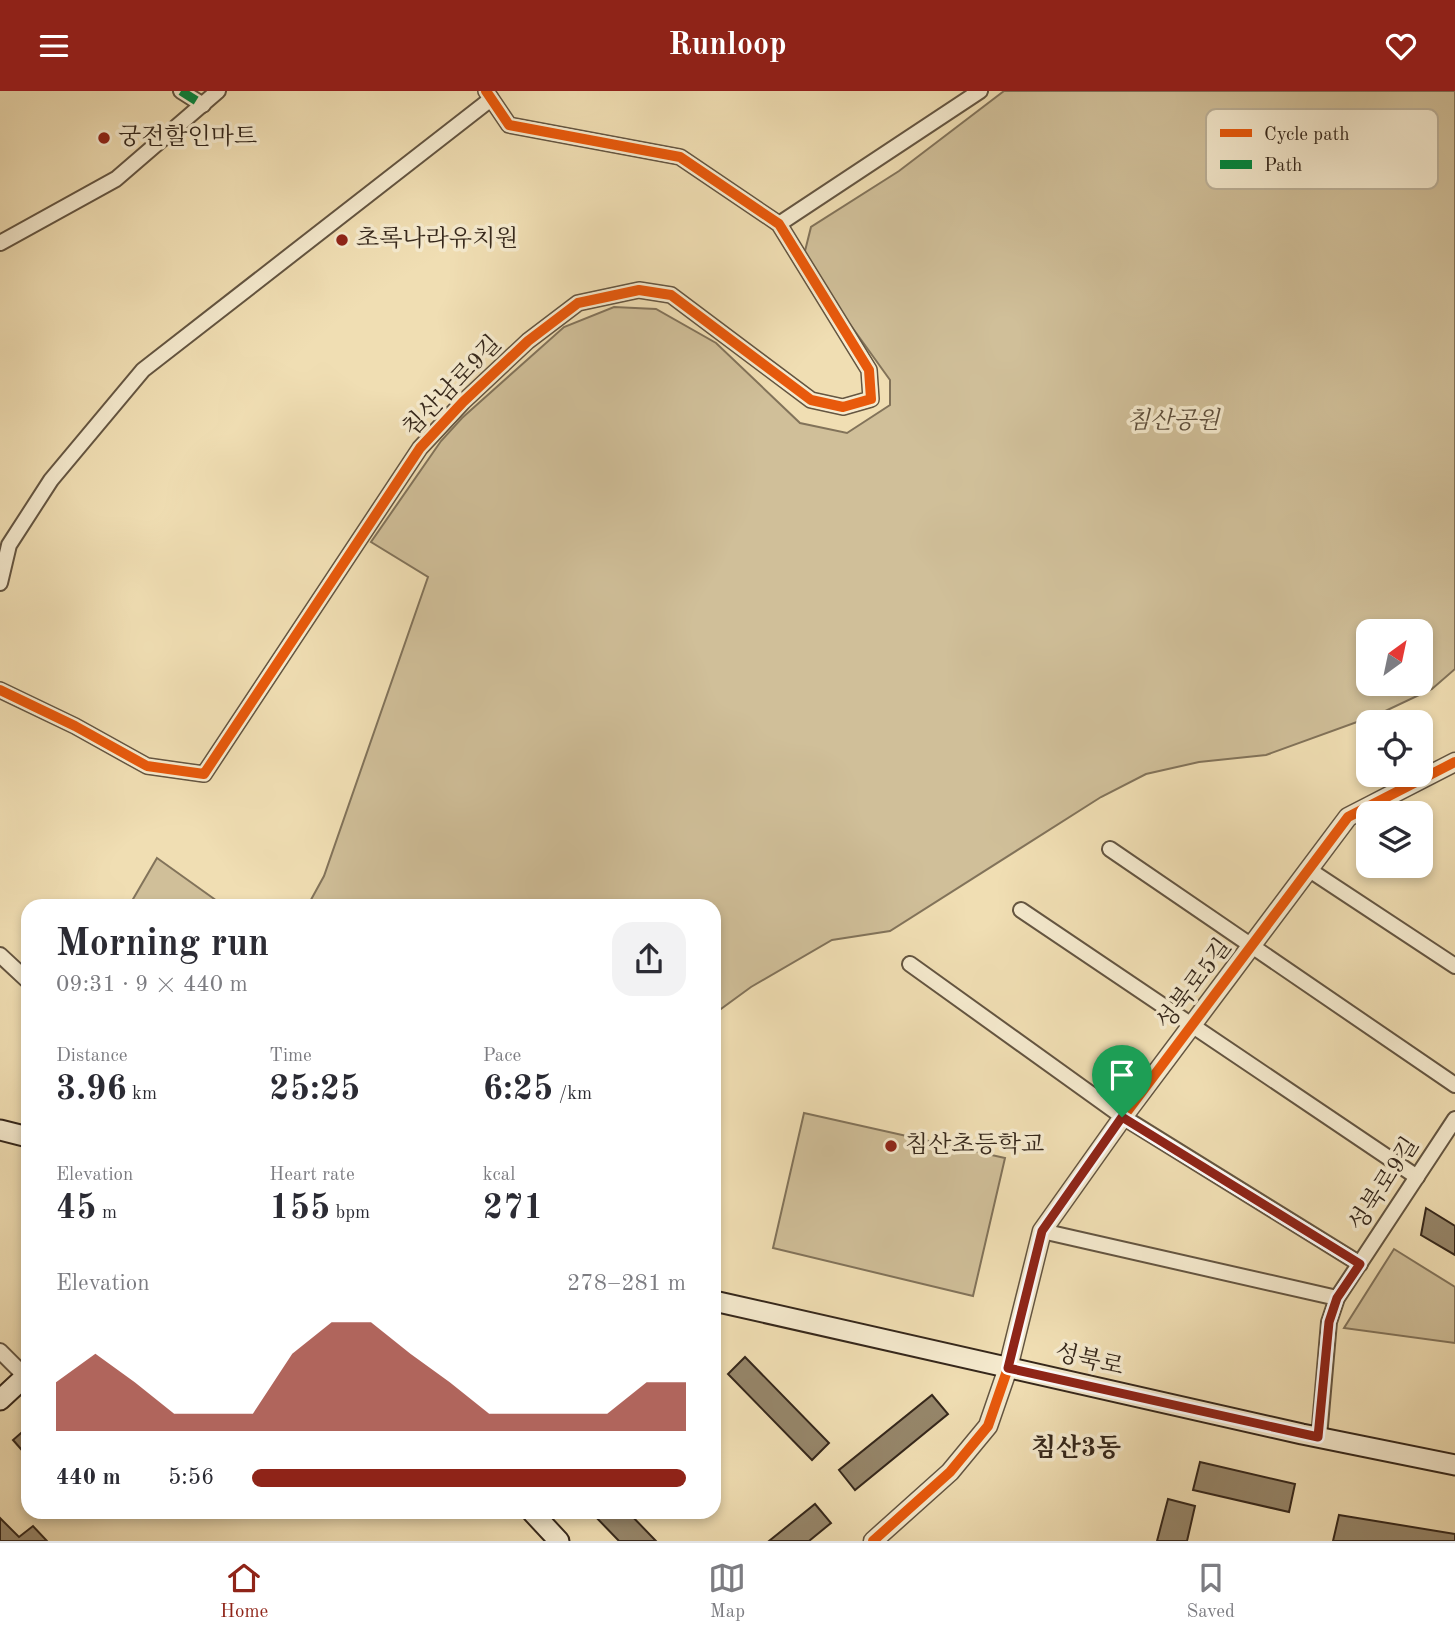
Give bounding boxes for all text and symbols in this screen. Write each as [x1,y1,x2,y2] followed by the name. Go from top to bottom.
[35,27,73,65] icon: menu
[1382,27,1420,65] icon: heart
[668,30,787,62] text: Runloop
[1206,109,1438,189] legend
[118,124,257,150] place label: 궁전할인마트
[1264,126,1350,145] text: Cycle path
[96,130,112,146] marker: 궁전할인마트
[1264,157,1302,176] text: Path
[356,226,518,252] place label: 초록나라유치원
[334,232,350,248] marker: 초록나라유치원
[398,331,507,442] street label: 침산남로9길
[1127,407,1221,434] park label: 침산공원
[1356,619,1433,697] north arrow
[1356,619,1433,878] map controls
[1356,710,1433,787] button: locate
[1356,801,1433,878] button: layers
[612,922,686,996] button: share
[56,926,269,964] text: Morning run
[1151,933,1237,1035] street label: 성북로5길
[56,973,248,996] text: 09:31 · 9 × 440 m
[1092,1045,1152,1117] pin
[56,1047,128,1066] text: Distance
[269,1047,312,1066] text: Time
[483,1047,521,1066] text: Pace
[1103,1056,1141,1094] icon: arrive
[56,1072,127,1107] text: 3.96
[269,1072,360,1107] text: 25:25
[483,1072,553,1107] text: 6:25
[127,1085,157,1104] text: km
[553,1085,592,1104] text: /km
[905,1132,1044,1158] place label: 침산초등학교
[1343,1132,1424,1236] street label: 성북로9길
[883,1138,899,1154] marker: 침산초등학교
[56,1166,133,1185] text: Elevation
[269,1166,355,1185] text: Heart rate
[483,1166,515,1185] text: kcal
[56,1191,97,1226] text: 45
[269,1191,330,1226] text: 155
[483,1191,544,1226] text: 271
[97,1204,117,1223] text: m
[330,1204,370,1223] text: bpm
[56,1272,150,1295] text: Elevation
[567,1272,686,1295] text: 278–281 m
[1052,1339,1126,1381] street label: 성북로
[1031,1433,1121,1462] district label: 침산3동
[56,1466,121,1489] text: 440 m
[168,1466,214,1489] text: 5:56
[220,1559,268,1624] tab: Home
[708,1559,746,1624] tab: Map
[1187,1559,1235,1624] tab: Saved

